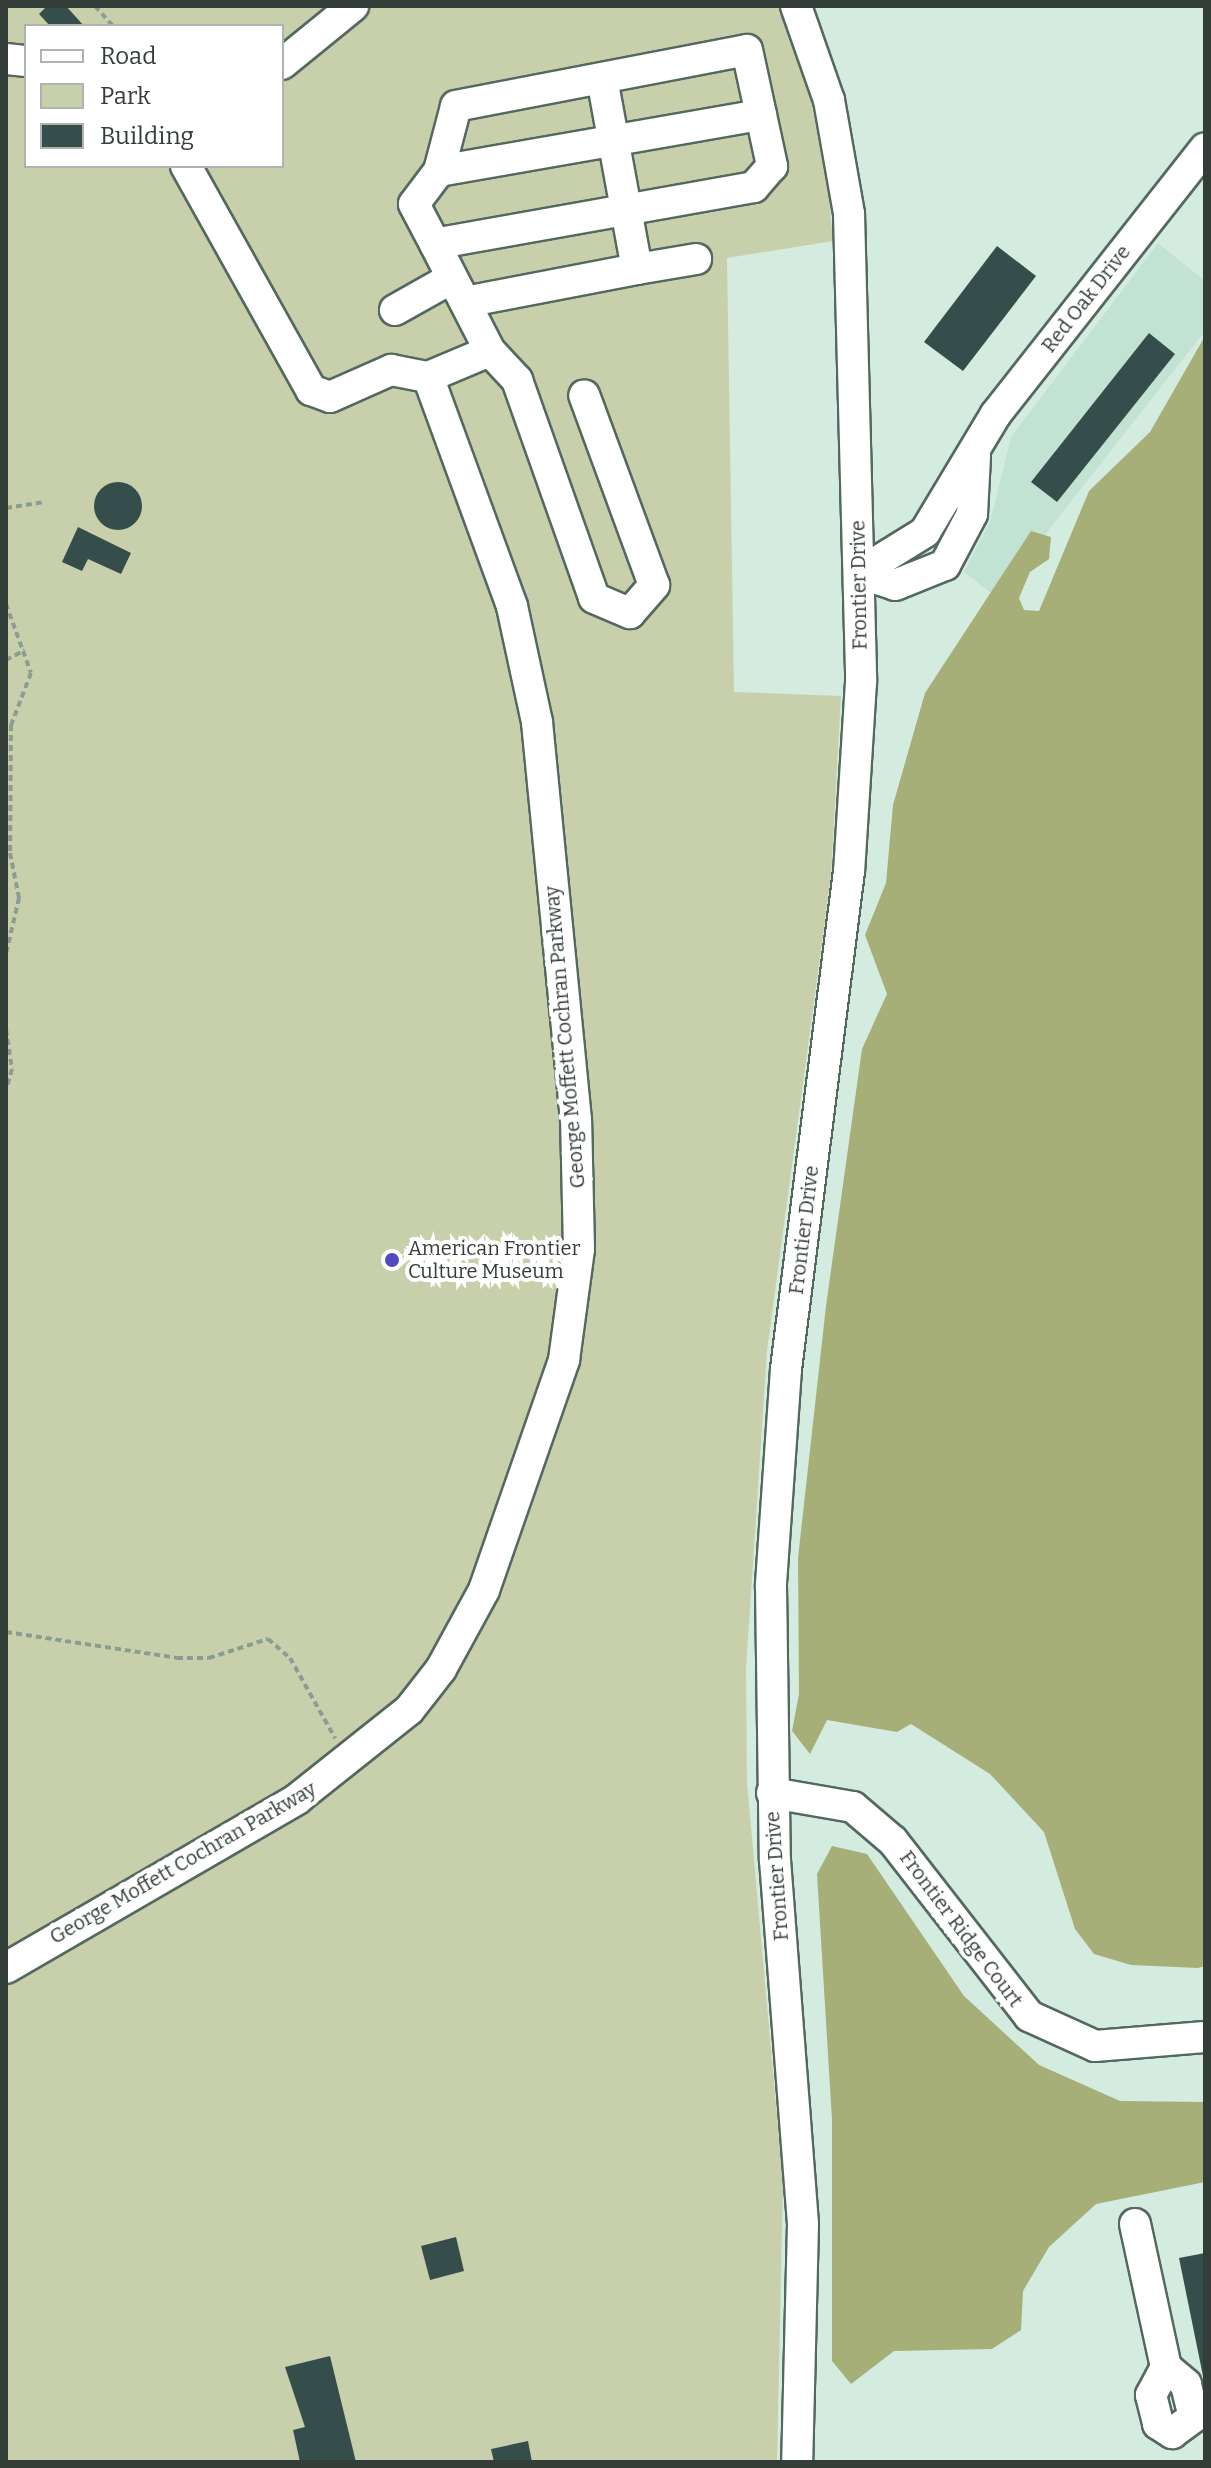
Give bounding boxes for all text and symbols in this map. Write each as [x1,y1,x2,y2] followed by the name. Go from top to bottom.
[24,24,284,168] legend
[100,42,156,70] text: Road
[100,82,151,110] text: Park
[100,122,194,150] text: Building
[1037,241,1135,357] street label: Red Oak Drive
[846,520,872,650] street label: Frontier Drive
[540,885,590,1189] street label: George Moffett Cochran Parkway
[784,1164,824,1296] street label: Frontier Drive
[408,1236,580,1283] place label: American Frontier Culture Museum
[383,1251,401,1269] marker: American Frontier Culture Museum
[46,1777,320,1949] street label: George Moffett Cochran Parkway
[761,1810,793,1942] street label: Frontier Drive
[894,1846,1028,2012] street label: Frontier Ridge Court

